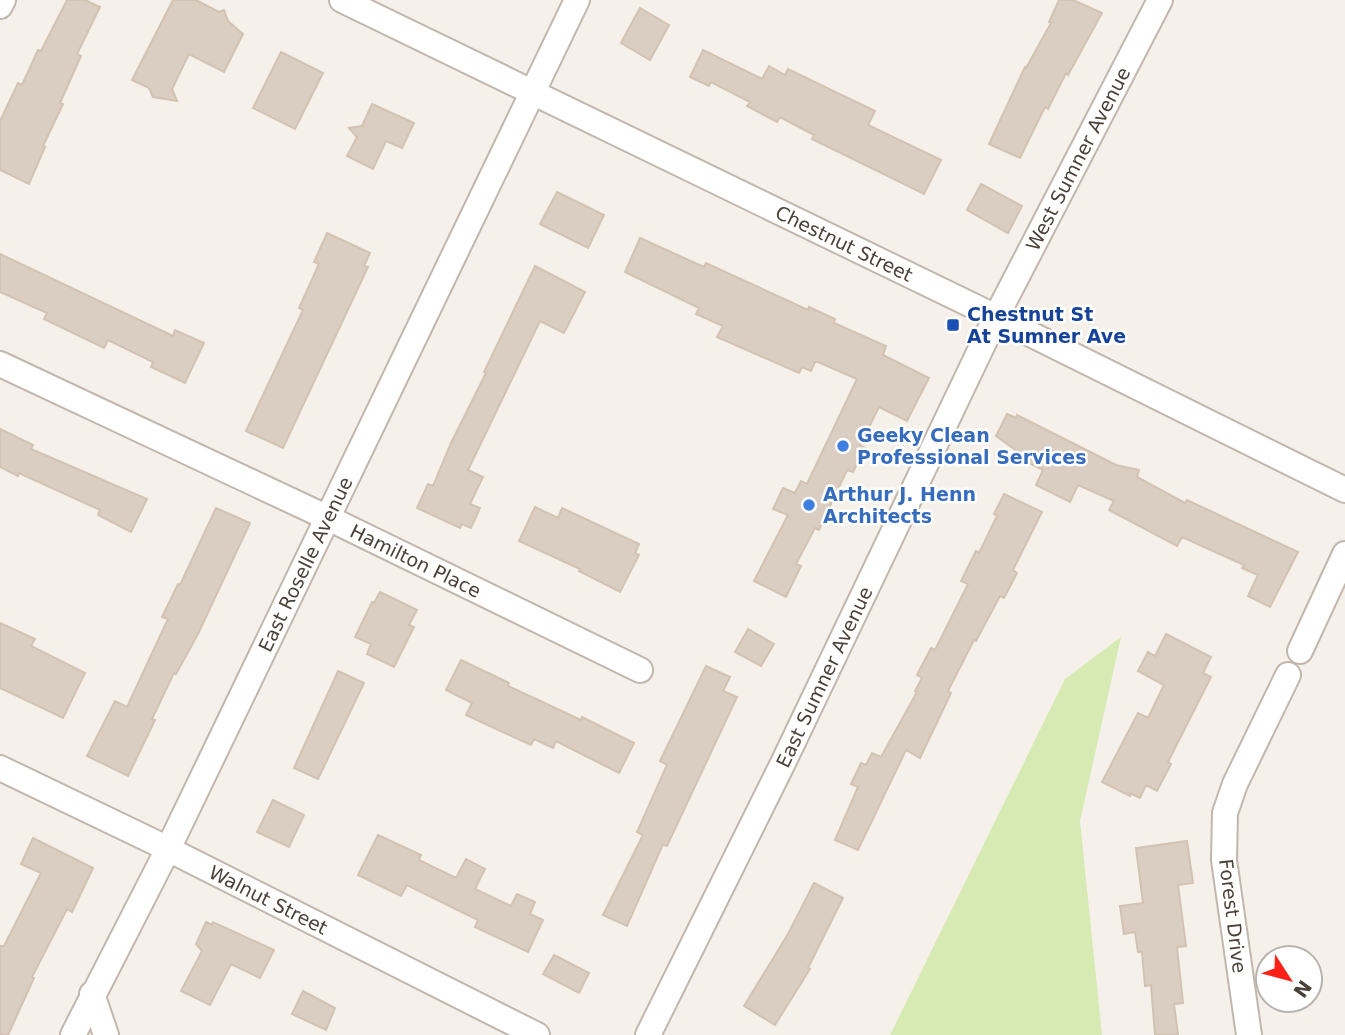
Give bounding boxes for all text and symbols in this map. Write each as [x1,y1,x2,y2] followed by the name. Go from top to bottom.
[1021,63,1134,254] street label: West Sumner Avenue
[772,201,916,286] street label: Chestnut Street
[967,303,1126,347] place label: Chestnut St At Sumner Ave
[945,317,961,333] marker: Chestnut St At Sumner Ave
[857,424,1086,468] place label: Geeky Clean Professional Services
[835,438,851,454] marker: Geeky Clean Professional Services
[254,473,357,655] street label: East Roselle Avenue
[823,483,976,527] place label: Arthur J. Henn Architects
[801,497,817,513] marker: Arthur J. Henn Architects
[347,520,485,602] street label: Hamilton Place
[772,583,877,771] street label: East Sumner Avenue
[1215,858,1251,974] street label: Forest Drive
[205,861,331,939] street label: Walnut Street
[1254,944,1324,1014] north arrow
[1289,976,1316,1002] text: N

